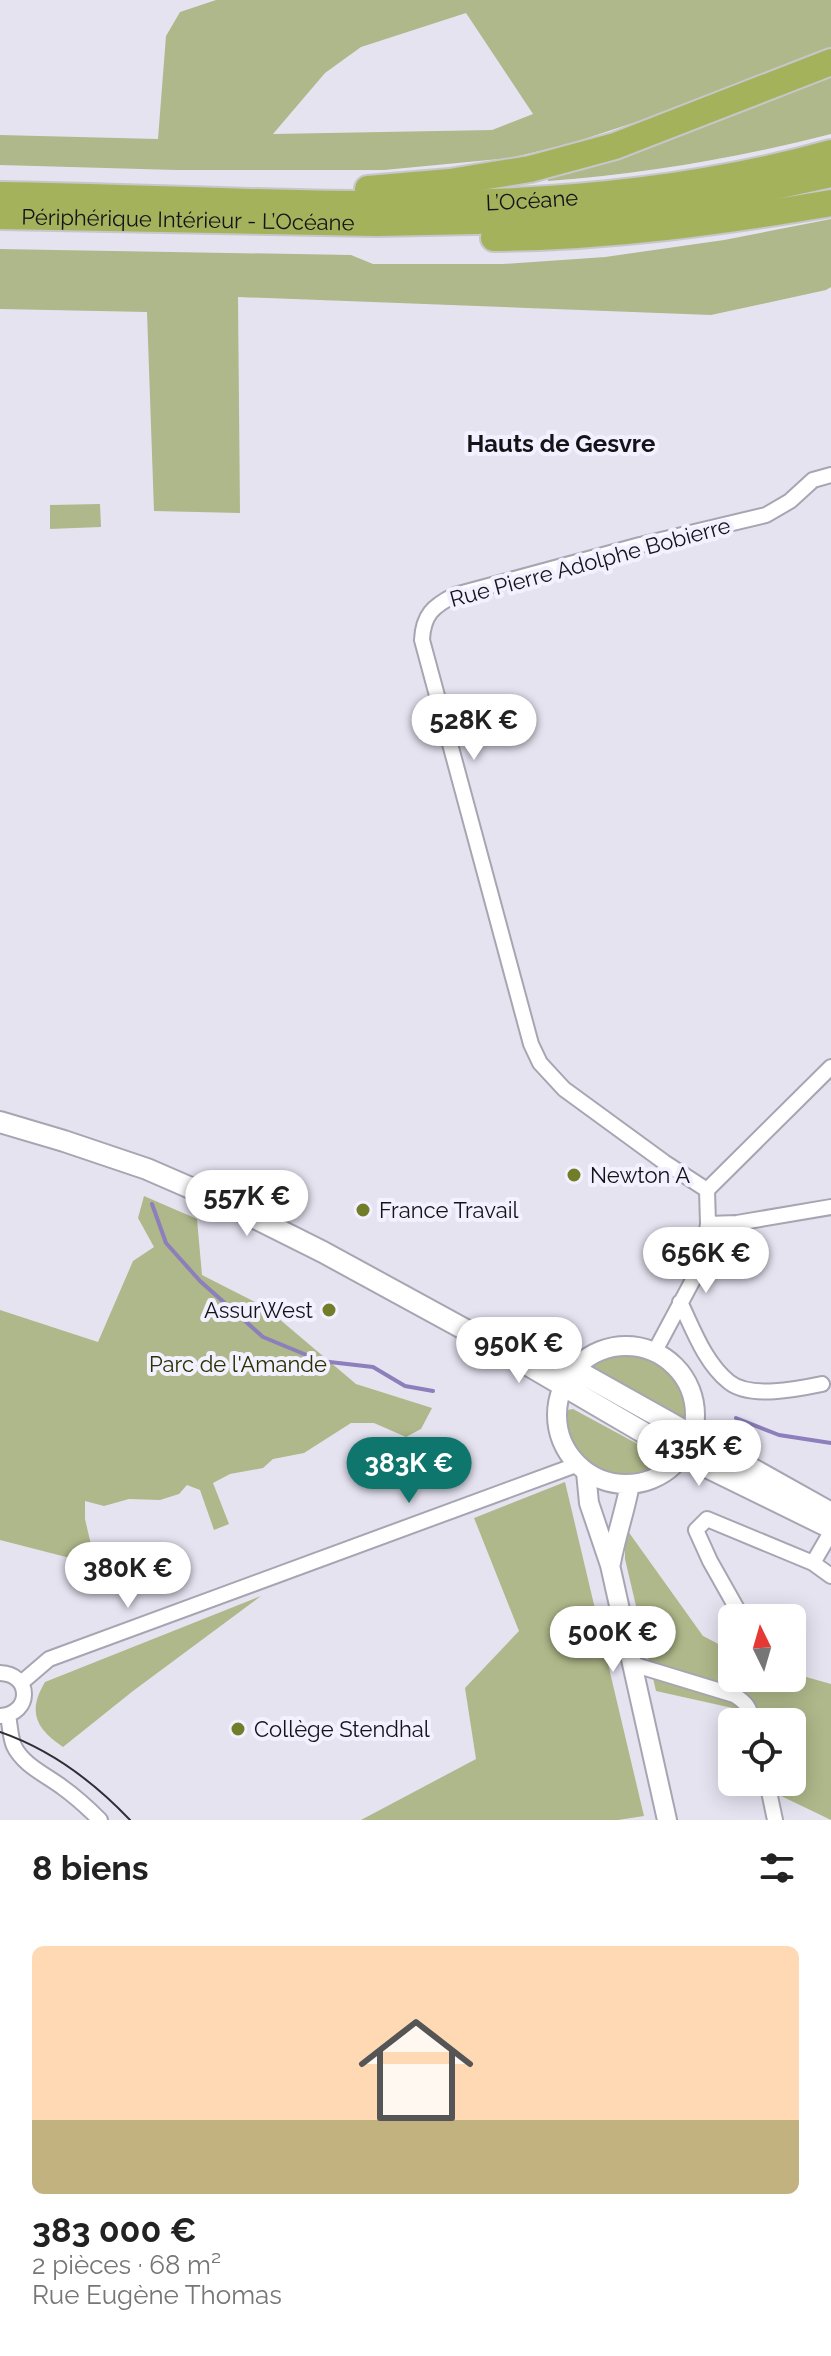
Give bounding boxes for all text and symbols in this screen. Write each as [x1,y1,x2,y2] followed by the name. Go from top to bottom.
[485,184,579,215] street label: L’Océane
[21,203,355,236] street label: Périphérique Intérieur - L’Océane
[467,429,655,458] district label: Hauts de Gesvre
[447,512,733,612] street label: Rue Pierre Adolphe Bobierre
[409,694,539,762] pin: 528K €
[430,705,518,735] text: 528K €
[590,1162,690,1188] place label: Newton A
[565,1166,583,1184] marker: Newton A
[182,1170,312,1238] pin: 557K €
[203,1181,291,1211] text: 557K €
[379,1197,518,1223] place label: France Travail
[354,1201,372,1219] marker: France Travail
[641,1227,771,1295] pin: 656K €
[661,1238,751,1268] text: 656K €
[204,1297,314,1323] place label: AssurWest
[320,1301,338,1319] marker: AssurWest
[454,1317,584,1385] pin: 950K €
[474,1328,564,1358] text: 950K €
[149,1351,327,1377] park label: Parc de l'Amande
[634,1420,764,1488] pin: 435K €
[655,1431,743,1461] text: 435K €
[344,1437,474,1505] pin: 383K €
[365,1448,453,1478] text: 383K €
[63,1542,193,1610] pin: 380K €
[83,1553,173,1583] text: 380K €
[718,1604,806,1692] north arrow
[718,1604,806,1796] map controls
[548,1606,678,1674] pin: 500K €
[568,1617,658,1647] text: 500K €
[718,1708,806,1796] button: locate
[254,1716,430,1742] place label: Collège Stendhal
[229,1720,247,1738] marker: Collège Stendhal
[755,1846,799,1890] icon: filters
[32,1848,149,1888] text: 8 biens
[344,1998,488,2142] icon: home
[32,2210,197,2250] text: 383 000 €
[32,2250,221,2280] text: 2 pièces · 68 m²
[32,2280,282,2310] text: Rue Eugène Thomas

